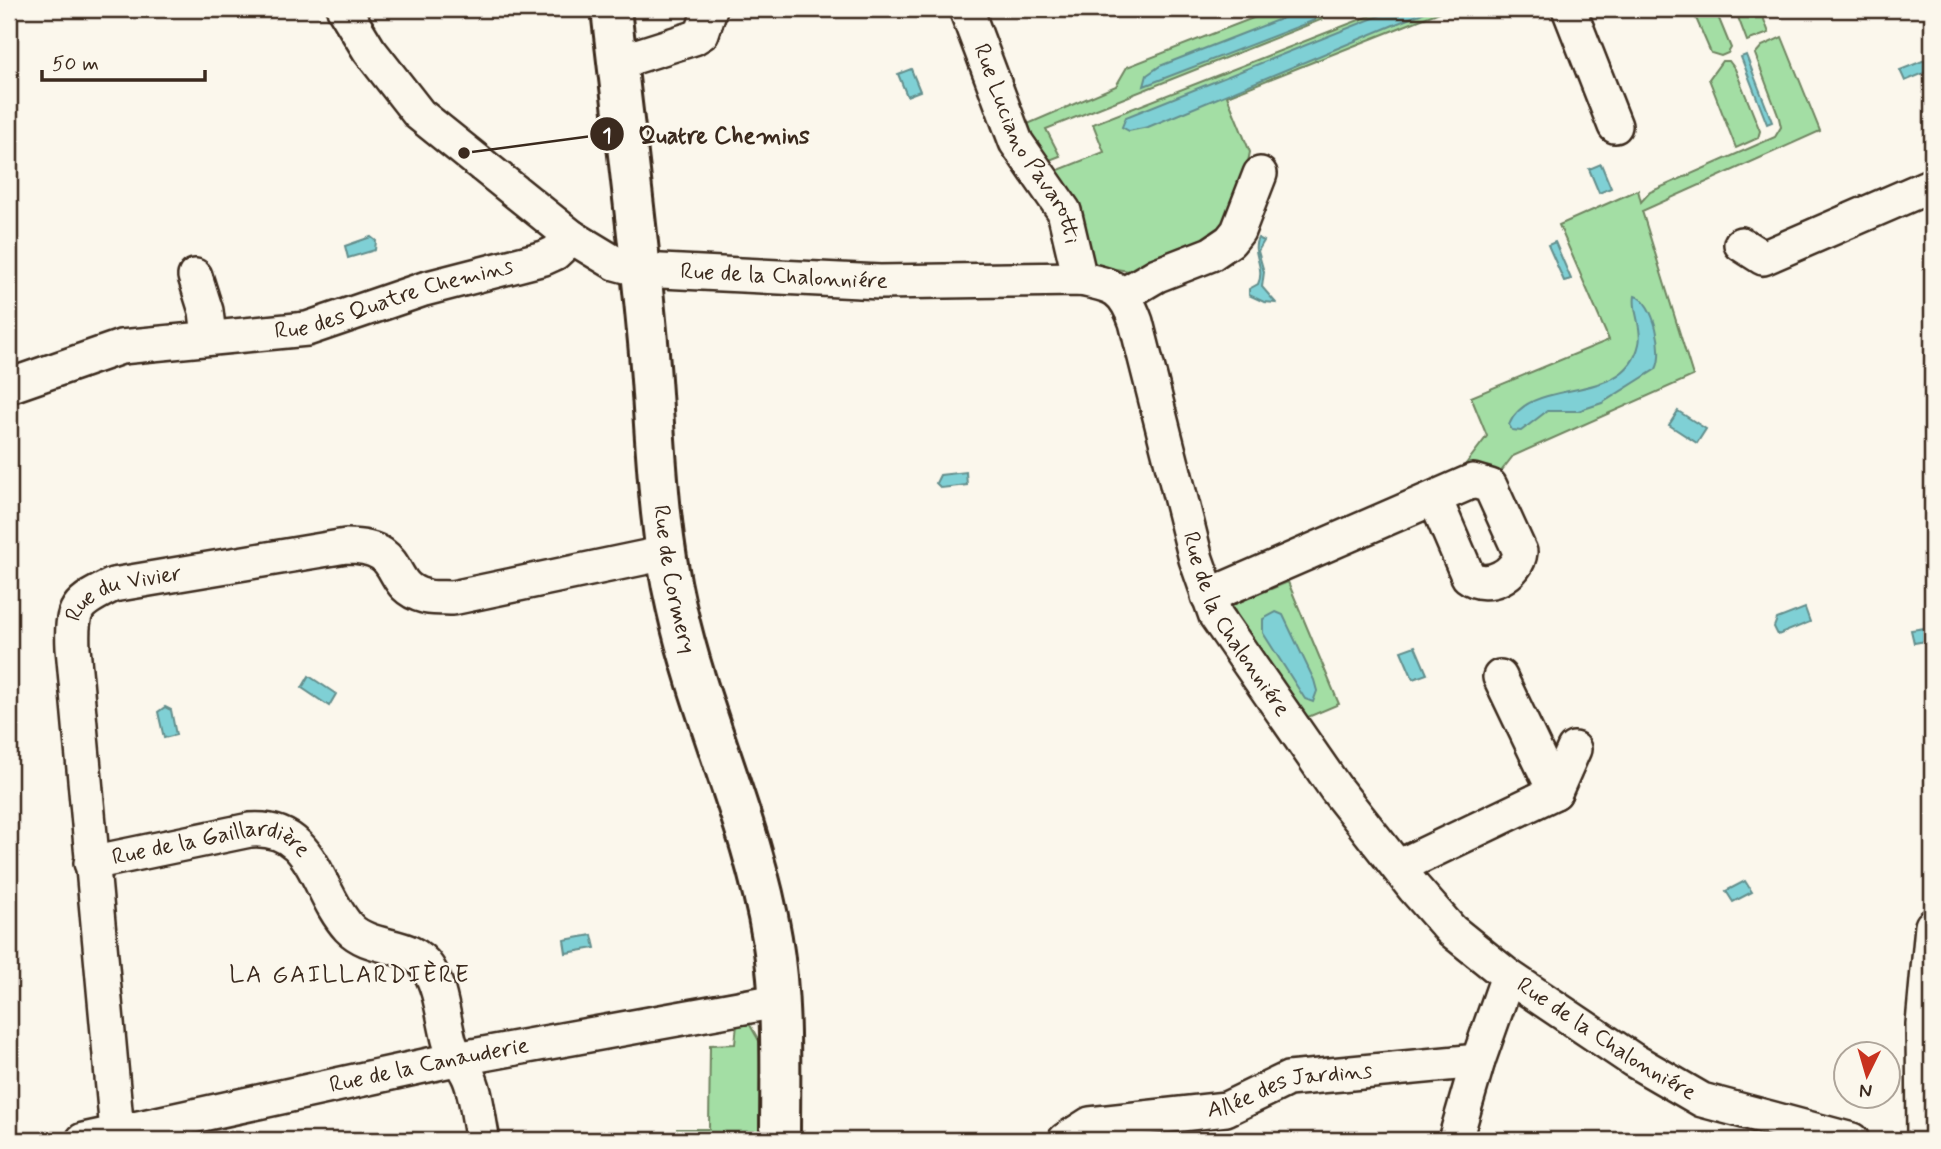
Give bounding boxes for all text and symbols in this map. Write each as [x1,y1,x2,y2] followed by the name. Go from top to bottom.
[42,38,205,82] scale bar
[965,40,1086,247] street label: Rue Luciano Pavarotti
[52,50,99,78] text: 50 m
[589,112,824,157] callout: Quatre Chemins
[638,121,810,152] text: Quatre Chemins
[602,122,612,150] text: 1
[273,252,517,347] street label: Rue des Quatre Chemins
[680,257,888,297] street label: Rue de la Chalonniére
[645,503,702,657] street label: Rue de Cormery
[1175,529,1297,723] street label: Rue de la Chalonniére
[59,559,184,625] street label: Rue du Vivier
[109,815,317,873] text: Rue de la Gaillardière
[104,846,308,878] street label: Rue de la Gaillardière
[229,960,471,991] district label: LA GAILLARDIÈRE
[1511,971,1701,1108] street label: Rue de la Chalonniére
[327,1031,531,1101] street label: Rue de la Canauderie
[1832,1040,1902,1110] north arrow
[1206,1056,1374,1126] street label: Allée des Jardins
[1858,1077,1873,1103] text: N

